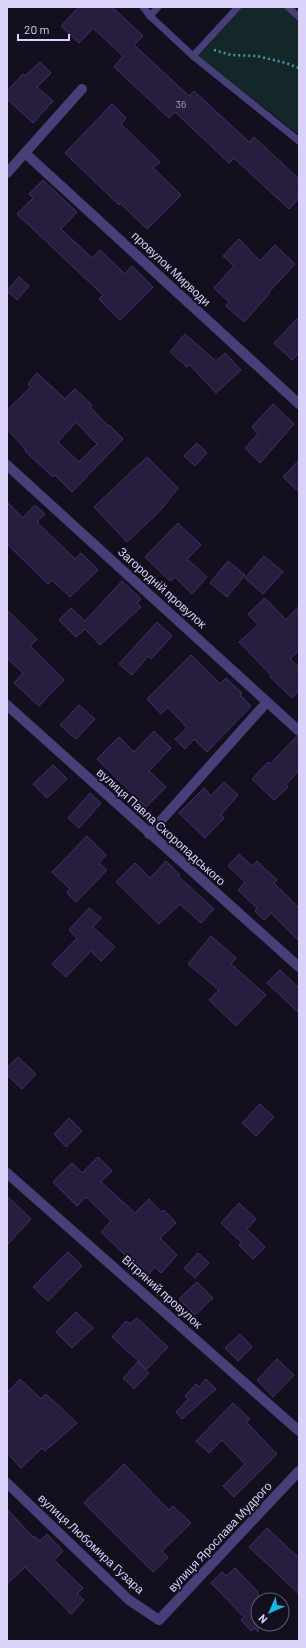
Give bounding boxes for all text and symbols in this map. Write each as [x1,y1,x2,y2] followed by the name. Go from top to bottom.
[18,16,69,42] scale bar
[24,22,50,36] text: 20 m
[176,98,186,110] house number: 36
[129,228,214,309] street label: провулок Мирводи
[115,544,210,632] street label: Загородній провулок
[94,765,229,889] street label: вулиця Павла Скоропадського
[119,1252,206,1332] street label: Вітряний провулок
[165,1478,275,1595] street label: вулиця Ярослава Мудрого
[35,1491,148,1597] street label: вулиця Любомира Гузара
[250,1592,290,1632] north arrow
[255,1612,270,1627] text: N

